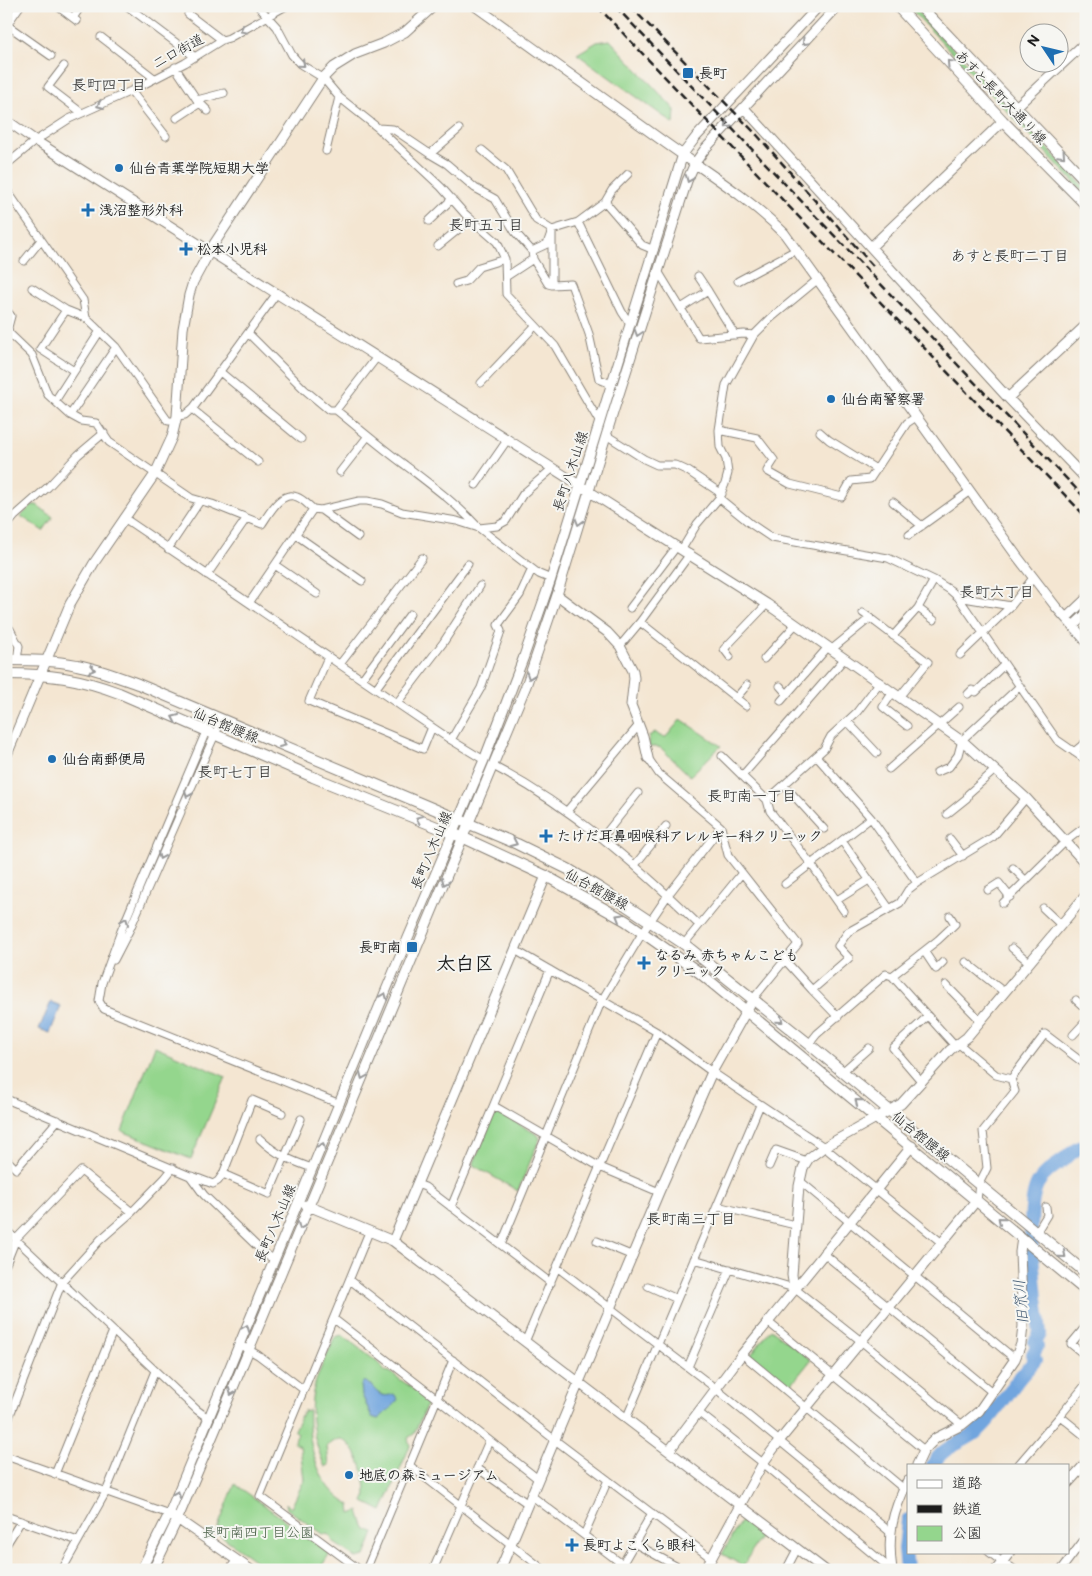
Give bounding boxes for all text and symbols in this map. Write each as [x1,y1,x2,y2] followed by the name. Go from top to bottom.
[1020,22,1070,72] north arrow
[239,24,248,34] one-way arrow
[150,30,207,72] street label: 二口街道
[1024,32,1044,50] text: N
[802,37,811,46] one-way arrow
[951,47,1050,148] street label: あすと長町大通り線
[297,59,306,68] one-way arrow
[947,60,956,69] one-way arrow
[699,65,727,82] place label: 長町
[681,66,695,80] marker: 長町
[71,76,147,95] district label: 長町四丁目
[96,99,105,110] one-way arrow
[725,119,734,128] one-way arrow
[1056,150,1065,159] one-way arrow
[129,160,269,177] place label: 仙台青葉学院短期大学
[113,162,125,174] marker: 仙台青葉学院短期大学
[684,174,695,183] one-way arrow
[99,202,184,219] place label: 浅沼整形外科
[81,203,95,217] marker: 浅沼整形外科
[448,216,524,235] district label: 長町五丁目
[197,241,268,258] place label: 松本小児科
[179,242,193,256] marker: 松本小児科
[951,247,1069,266] district label: あすと長町二丁目
[634,329,644,337] one-way arrow
[841,391,925,408] place label: 仙台南警察署
[825,393,837,405] marker: 仙台南警察署
[549,429,592,514] street label: 長町八木山線
[575,517,585,525] one-way arrow
[959,583,1035,602] district label: 長町六丁目
[88,663,96,673] one-way arrow
[526,672,536,680] one-way arrow
[190,704,261,747] street label: 仙台館腰線
[171,713,180,724] one-way arrow
[278,738,287,749] one-way arrow
[62,751,146,768] place label: 仙台南郵便局
[46,753,58,765] marker: 仙台南郵便局
[197,763,273,782] district label: 長町七丁目
[707,787,797,806] district label: 長町南一丁目
[184,789,195,798] one-way arrow
[407,808,456,892] street label: 長町八木山線
[415,815,424,825] one-way arrow
[557,828,823,845] place label: たけだ耳鼻咽喉科アレルギー科クリニック
[539,829,553,843] marker: たけだ耳鼻咽喉科アレルギー科クリニック
[509,837,518,847] one-way arrow
[157,851,168,860] one-way arrow
[562,865,631,914] street label: 仙台館腰線
[441,877,452,886] one-way arrow
[616,914,625,924] one-way arrow
[118,917,129,926] one-way arrow
[359,939,401,956] place label: 長町南
[405,940,419,954] marker: 長町南
[655,947,799,980] place label: なるみ 赤ちゃんこども クリニック
[436,953,494,976] district label: 太白区
[637,956,651,970] marker: なるみ 赤ちゃんこども クリニック
[378,992,388,1001] one-way arrow
[774,1015,783,1024] one-way arrow
[359,1071,370,1080] one-way arrow
[855,1099,864,1108] one-way arrow
[888,1108,953,1165] street label: 仙台館腰線
[315,1142,326,1151] one-way arrow
[251,1181,300,1265] street label: 長町八木山線
[646,1210,736,1229] district label: 長町南三丁目
[998,1218,1007,1226] one-way arrow
[296,1221,307,1230] one-way arrow
[1058,1249,1067,1258] one-way arrow
[1010,1279,1033,1325] water label: 旧笊川
[240,1324,251,1333] one-way arrow
[227,1387,238,1396] one-way arrow
[907,1464,1070,1554] legend
[359,1467,499,1484] place label: 地底の森ミュージアム
[343,1469,355,1481] marker: 地底の森ミュージアム
[952,1474,982,1493] text: 道路
[171,1490,181,1499] one-way arrow
[952,1500,982,1519] text: 鉄道
[202,1524,314,1541] park label: 長町南四丁目公園
[952,1524,982,1543] text: 公園
[583,1537,696,1554] place label: 長町よこくら眼科
[565,1538,579,1552] marker: 長町よこくら眼科

